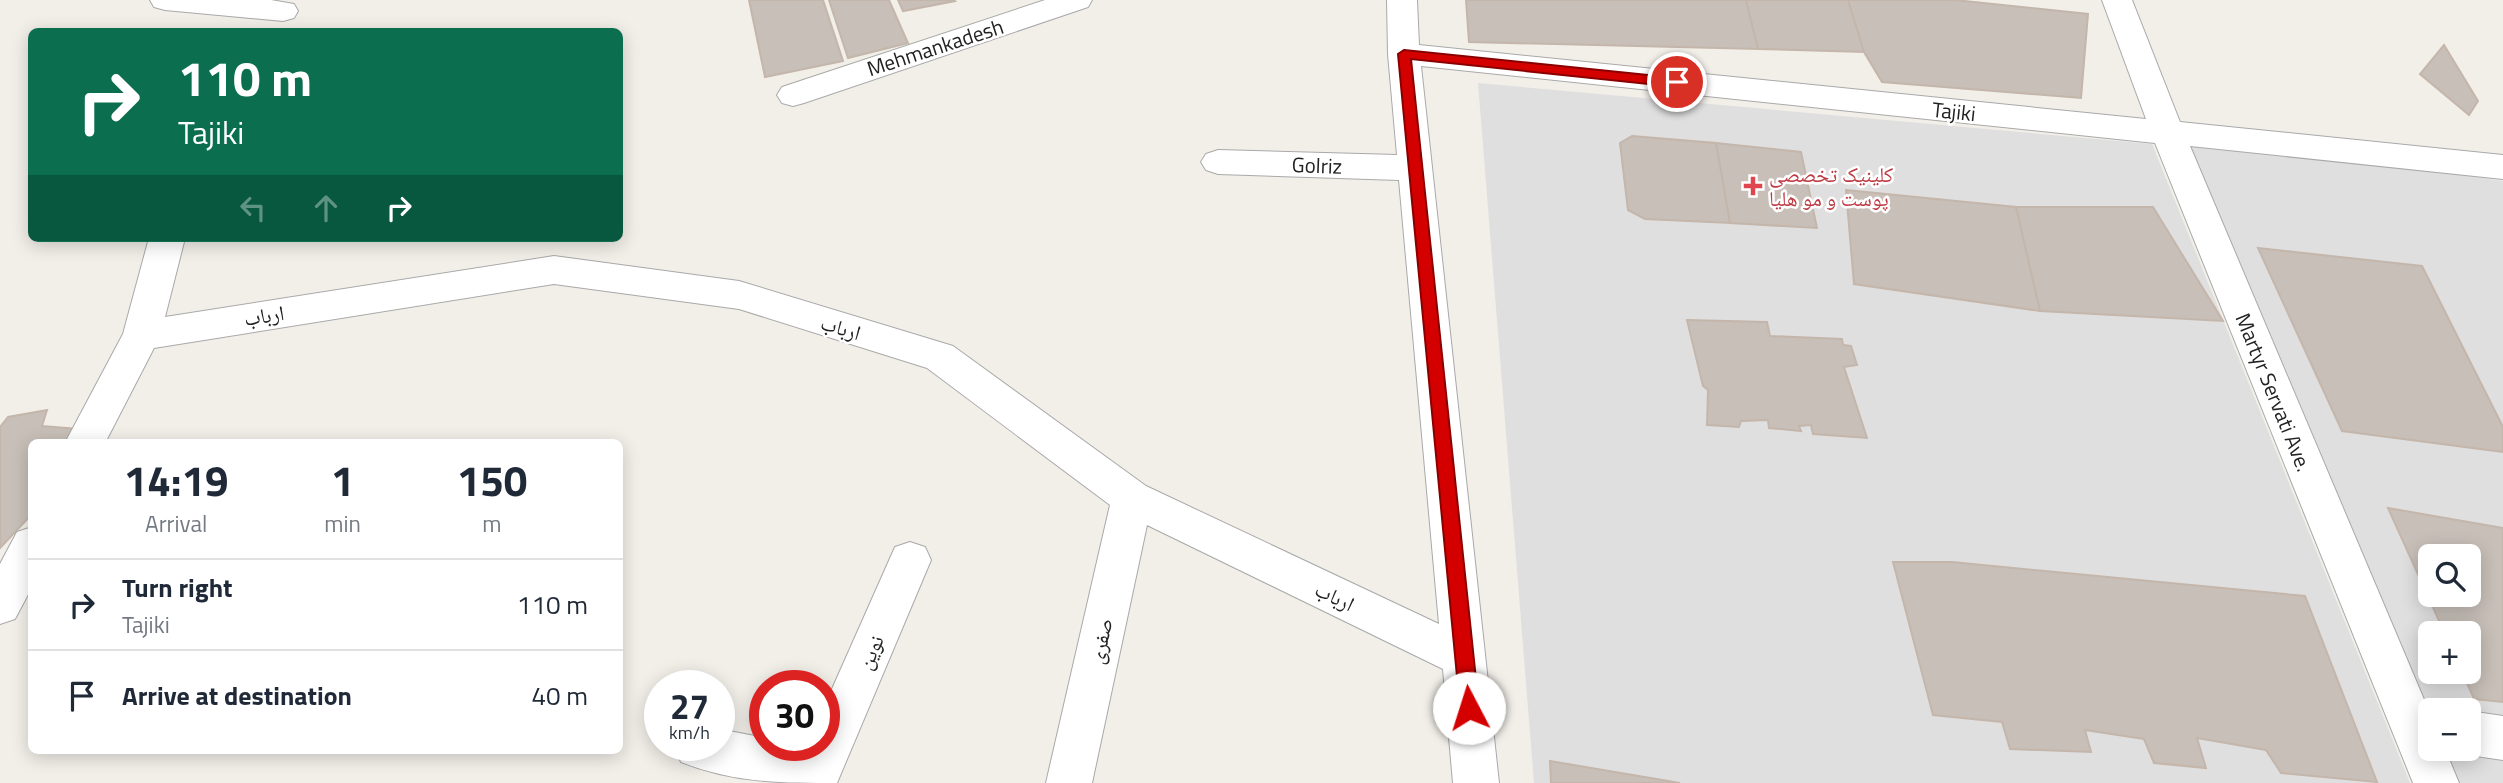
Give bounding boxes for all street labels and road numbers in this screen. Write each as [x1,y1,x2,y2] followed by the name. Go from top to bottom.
[863,10,1007,84] street label: Mehmankadesh
[1931,93,1977,129] street label: Tajiki
[1291,148,1343,182] street label: Golriz
[242,296,286,334] street label: ارباب
[817,306,865,348] street label: ارباب
[2228,308,2320,476] street label: Martyr Servati Ave.
[1310,573,1360,619] street label: ارباب
[1080,615,1120,667] street label: صفری
[848,629,892,675] street label: نوین

